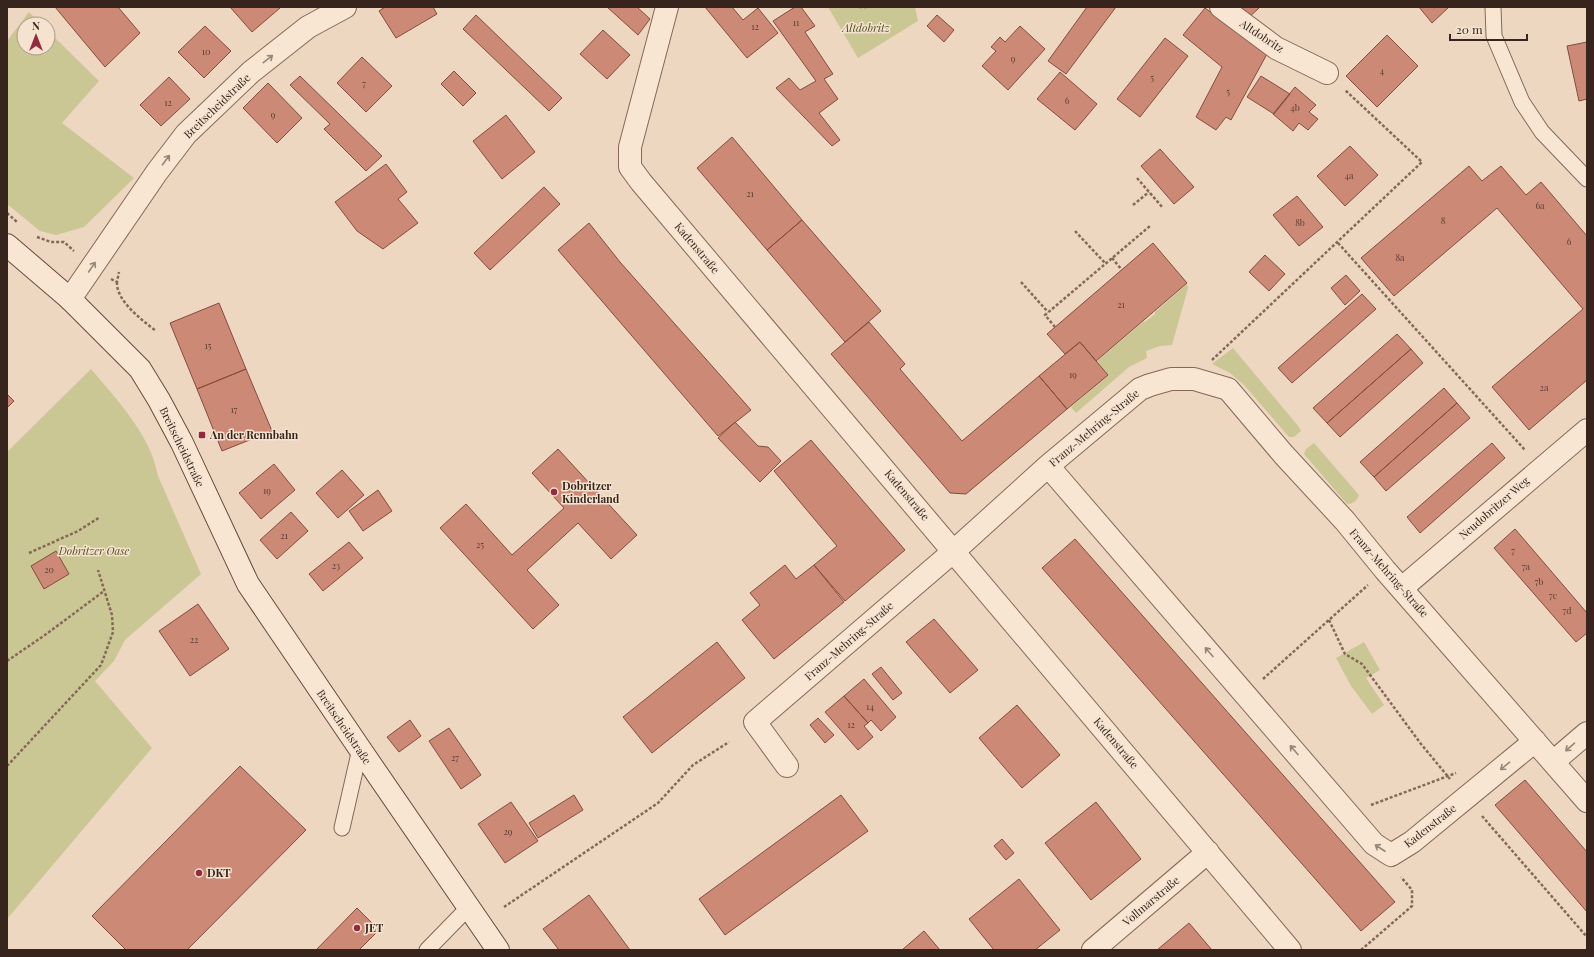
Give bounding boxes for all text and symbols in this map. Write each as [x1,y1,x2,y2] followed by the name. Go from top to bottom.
[1237,15,1287,56] street label: Altdobritz
[16,16,56,56] north arrow
[793,16,800,28] house number: 11
[1450,16,1527,42] scale bar
[32,18,40,33] text: N
[751,20,759,32] house number: 12
[841,20,891,35] park label: Altdobritz
[1456,21,1483,37] text: 20 m
[202,45,210,57] house number: 10
[1011,52,1016,64] house number: 9
[262,55,273,63] one-way arrow
[1380,64,1385,76] house number: 4
[180,70,254,141] street label: Breitscheidstraße
[1150,71,1154,83] house number: 5
[362,77,366,89] house number: 7
[1226,85,1230,97] house number: 5
[1065,94,1070,106] house number: 6
[164,96,172,108] house number: 12
[1290,101,1300,113] house number: 4b
[271,108,276,120] house number: 9
[162,155,170,166] one-way arrow
[1345,169,1354,181] house number: 4a
[746,187,754,199] house number: 21
[1535,199,1545,211] house number: 6a
[1441,214,1446,226] house number: 8
[1295,216,1305,228] house number: 8b
[672,219,723,277] street label: Kadenstraße
[1567,235,1572,247] house number: 6
[1395,251,1405,263] house number: 8a
[88,262,96,273] one-way arrow
[1117,298,1125,310] house number: 21
[205,339,212,351] house number: 15
[1069,368,1077,380] house number: 19
[1540,381,1549,393] house number: 2a
[1046,385,1142,470] street label: Franz-Mehring-Straße
[231,403,238,415] house number: 17
[157,404,209,490] street label: Breitscheidstraße
[209,427,299,442] place label: An der Rennbahn
[197,430,207,440] marker: An der Rennbahn
[882,466,933,524] street label: Kadenstraße
[1455,473,1532,542] street label: Neudobritzer Weg
[562,478,620,506] place label: Dobritzer Kinderland
[263,484,271,496] house number: 19
[549,487,559,497] marker: Dobritzer Kinderland
[1347,525,1432,621] street label: Franz-Mehring-Straße
[280,529,288,541] house number: 21
[476,538,484,550] house number: 25
[58,543,129,558] park label: Dobritzer Oase
[1511,544,1515,556] house number: 7
[332,559,340,571] house number: 23
[1522,560,1531,572] house number: 7a
[44,563,54,575] house number: 20
[1535,575,1543,587] house number: 7b
[1549,589,1558,601] house number: 7c
[801,598,897,683] street label: Franz-Mehring-Straße
[1563,604,1572,616] house number: 7d
[190,633,198,645] house number: 22
[1205,647,1214,657] one-way arrow
[314,686,375,767] street label: Breitscheidstraße
[866,700,874,712] house number: 14
[1091,714,1142,772] street label: Kadenstraße
[847,718,855,730] house number: 12
[1565,743,1575,752] one-way arrow
[1290,745,1299,756] one-way arrow
[451,751,459,763] house number: 27
[1500,762,1511,770] one-way arrow
[1400,800,1459,851] street label: Kadenstraße
[504,825,513,837] house number: 29
[1374,843,1386,851] one-way arrow
[207,865,231,880] place label: DKT
[194,868,204,878] marker: DKT
[1118,872,1183,929] street label: Vollmarstraße
[364,920,384,935] place label: JET
[352,923,362,933] marker: JET

